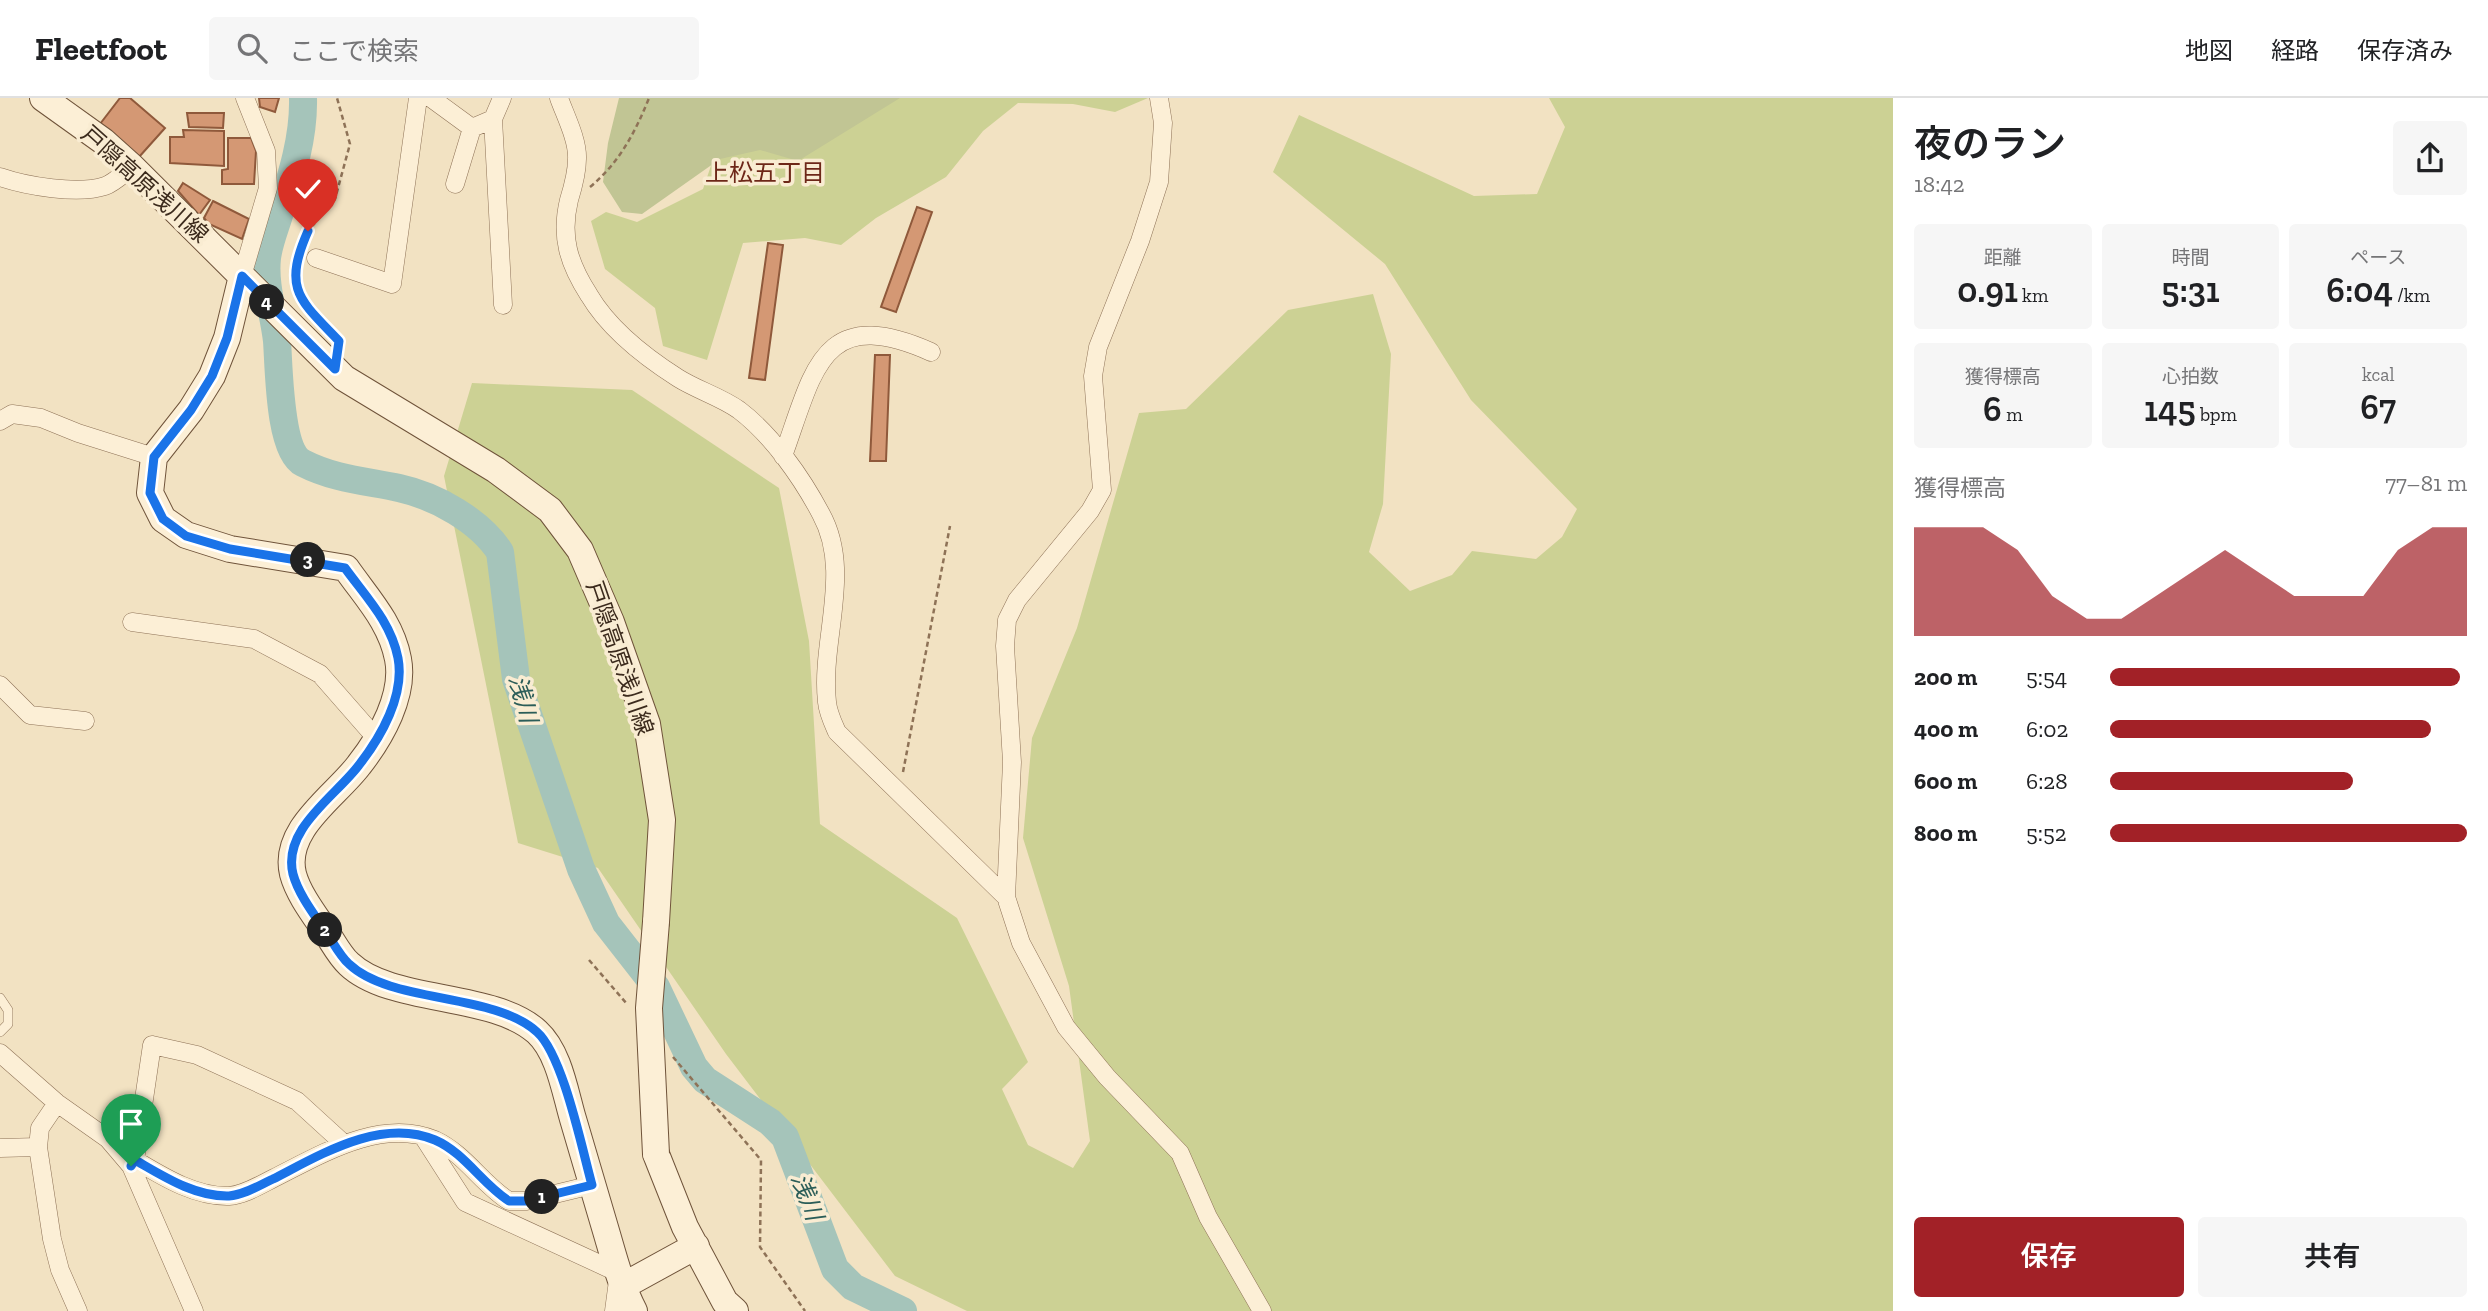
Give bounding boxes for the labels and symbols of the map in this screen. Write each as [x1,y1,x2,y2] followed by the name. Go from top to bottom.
[76,120,214,248] street label: 戸隠高原浅川線
[705,158,825,187] district label: 上松五丁目
[278,159,338,231] pin
[250,284,284,320] pin: 4
[290,542,326,578] pin: 3
[581,577,659,739] street label: 戸隠高原浅川線
[503,672,544,729] water label: 浅川
[308,912,342,948] pin: 2
[101,1094,161,1166] pin
[785,1169,831,1227] water label: 浅川
[524,1180,560,1214] pin: 1

